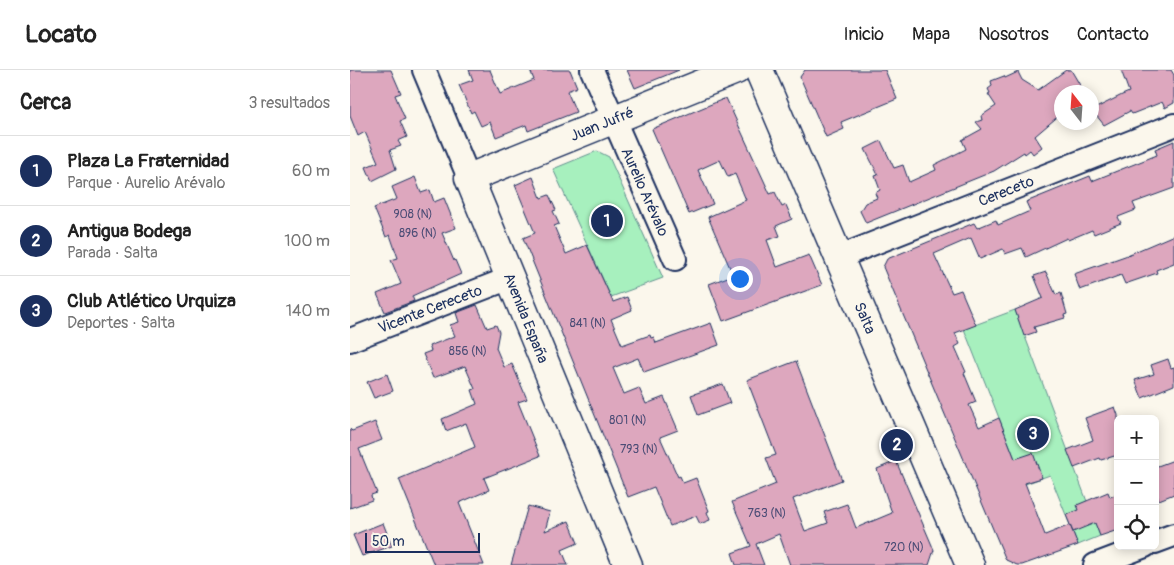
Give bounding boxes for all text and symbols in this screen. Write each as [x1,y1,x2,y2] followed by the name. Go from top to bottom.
[25,20,97,49] text: Locato
[843,23,884,46] text: Inicio
[912,23,950,46] text: Mapa
[978,23,1049,46] text: Nosotros
[1077,23,1149,46] text: Contacto
[1054,85,1099,130] north arrow
[20,89,71,116] text: Cerca
[248,93,330,113] text: 3 resultados
[567,103,637,146] street label: Juan Jufré
[617,145,673,240] street label: Aurelio Arévalo
[67,149,229,173] text: Plaza La Fraternidad
[33,161,39,181] text: 1
[292,161,330,181] text: 60 m
[976,172,1037,211] street label: Cereceto
[67,173,225,193] text: Parque · Aurelio Arévalo
[591,202,623,240] pin: 1
[393,207,433,222] house number: 908 (N)
[67,219,191,243] text: Antigua Bodega
[399,226,437,241] house number: 896 (N)
[32,231,40,251] text: 2
[284,231,330,251] text: 100 m
[67,243,158,263] text: Parada · Salta
[727,266,753,292] your location
[499,270,552,366] street label: Avenida España
[376,281,485,338] street label: Vicente Cereceto
[67,289,236,313] text: Club Atlético Urquiza
[849,300,880,337] street label: Salta
[32,301,40,321] text: 3
[286,301,330,321] text: 140 m
[67,313,175,333] text: Deportes · Salta
[570,316,606,331] house number: 841 (N)
[449,344,487,359] house number: 856 (N)
[609,413,647,428] house number: 801 (N)
[1017,415,1049,453] pin: 3
[1114,415,1159,550] map controls
[1114,415,1159,460] button: +
[881,426,913,464] pin: 2
[620,442,658,457] house number: 793 (N)
[1114,460,1159,505] button: −
[1114,505,1159,550] button: locate
[748,506,786,521] house number: 763 (N)
[365,530,480,553] scale bar
[372,533,405,550] text: 50 m
[884,540,924,555] house number: 720 (N)

